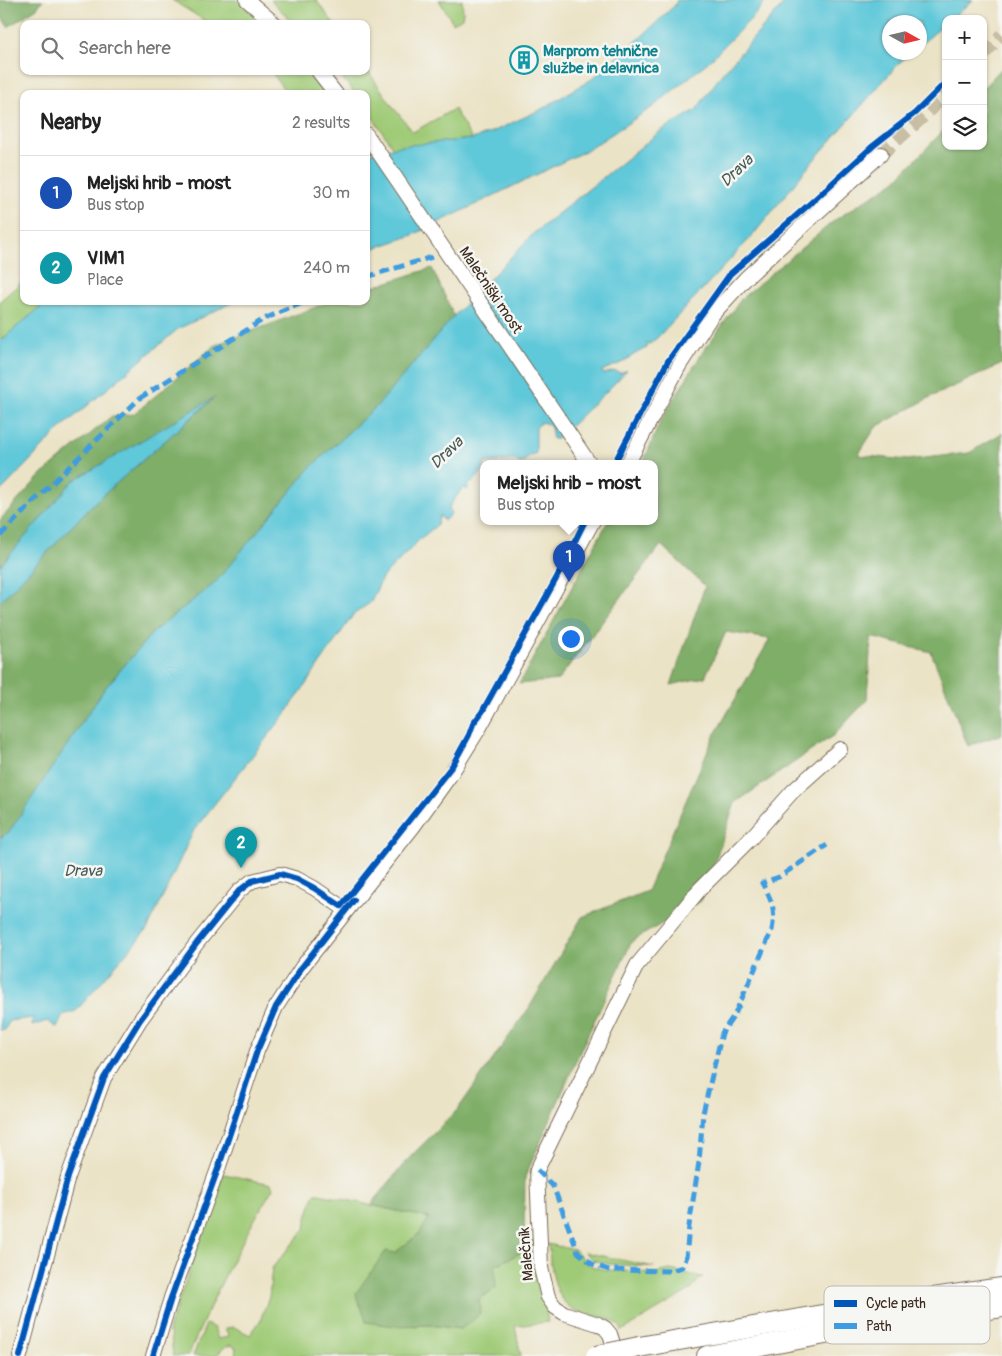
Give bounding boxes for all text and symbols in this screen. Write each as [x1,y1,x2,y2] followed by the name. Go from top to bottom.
[882,15,927,60] north arrow
[942,15,987,150] map controls
[942,15,987,60] button: +
[20,20,370,75] search box
[38,34,66,62] icon: search
[78,36,171,60] text: Search here
[543,42,659,78] place label: Marprom tehnične službe in delavnica
[509,45,539,75] building icon: Marprom tehnične službe in delavnica
[942,60,987,105] button: −
[942,105,987,150] button: layers
[40,109,101,136] text: Nearby
[292,113,350,133] text: 2 results
[716,149,758,191] water label: Drava
[87,171,231,195] text: Meljski hrib - most
[53,183,59,203] text: 1
[312,183,350,203] text: 30 m
[87,195,145,215] text: Bus stop
[455,243,527,338] street label: Malečniški most
[87,246,125,270] text: VIM1
[52,258,60,278] text: 2
[303,258,350,278] text: 240 m
[87,270,123,290] text: Place
[426,431,468,473] water label: Drava
[480,460,658,525] popup
[497,471,641,495] text: Meljski hrib - most
[497,495,555,515] text: Bus stop
[553,541,585,582] pin: 1
[558,626,584,652] your location
[225,827,257,868] pin: 2
[64,861,103,881] water label: Drava
[515,1226,538,1282] street label: Malečnik
[824,1286,990,1344] legend
[866,1295,926,1312] text: Cycle path
[866,1318,891,1335] text: Path

